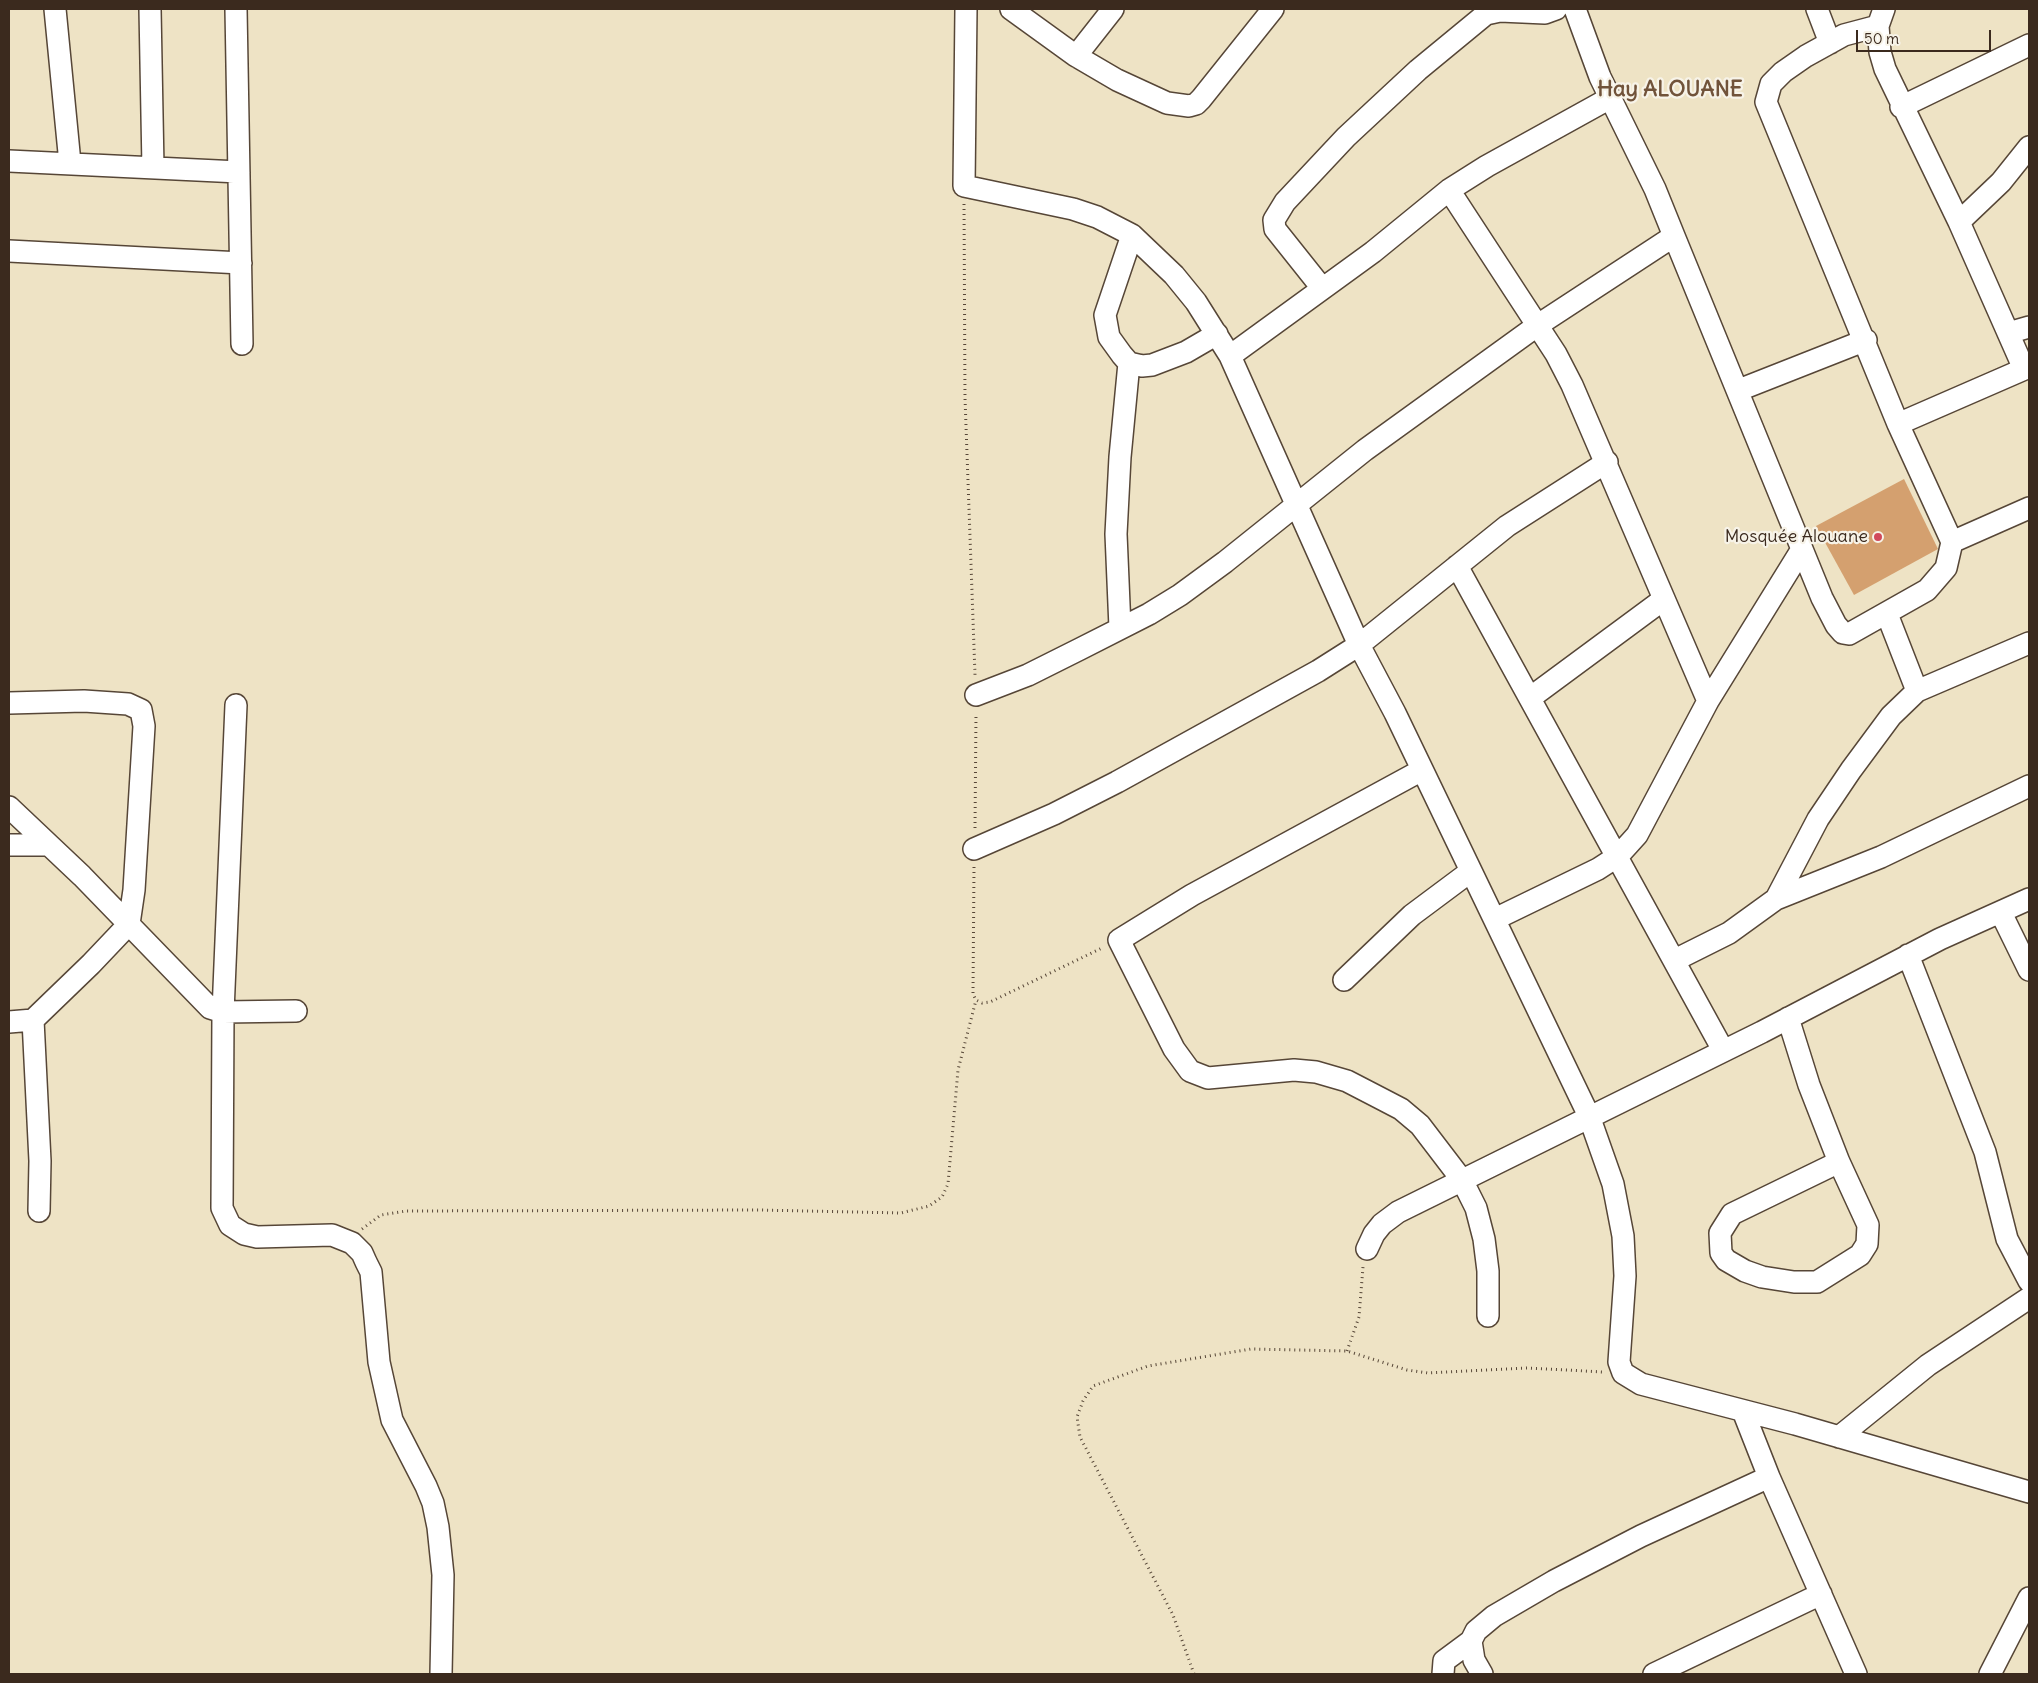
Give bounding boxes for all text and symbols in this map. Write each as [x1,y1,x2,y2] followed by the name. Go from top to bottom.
[1858,20,1993,52] scale bar
[1864,29,1899,48] text: 50 m
[1597,77,1743,103] district label: Hay ALOUANE
[1725,526,1868,548] place label: Mosquée Alouane
[1872,531,1884,543] marker: Mosquée Alouane

